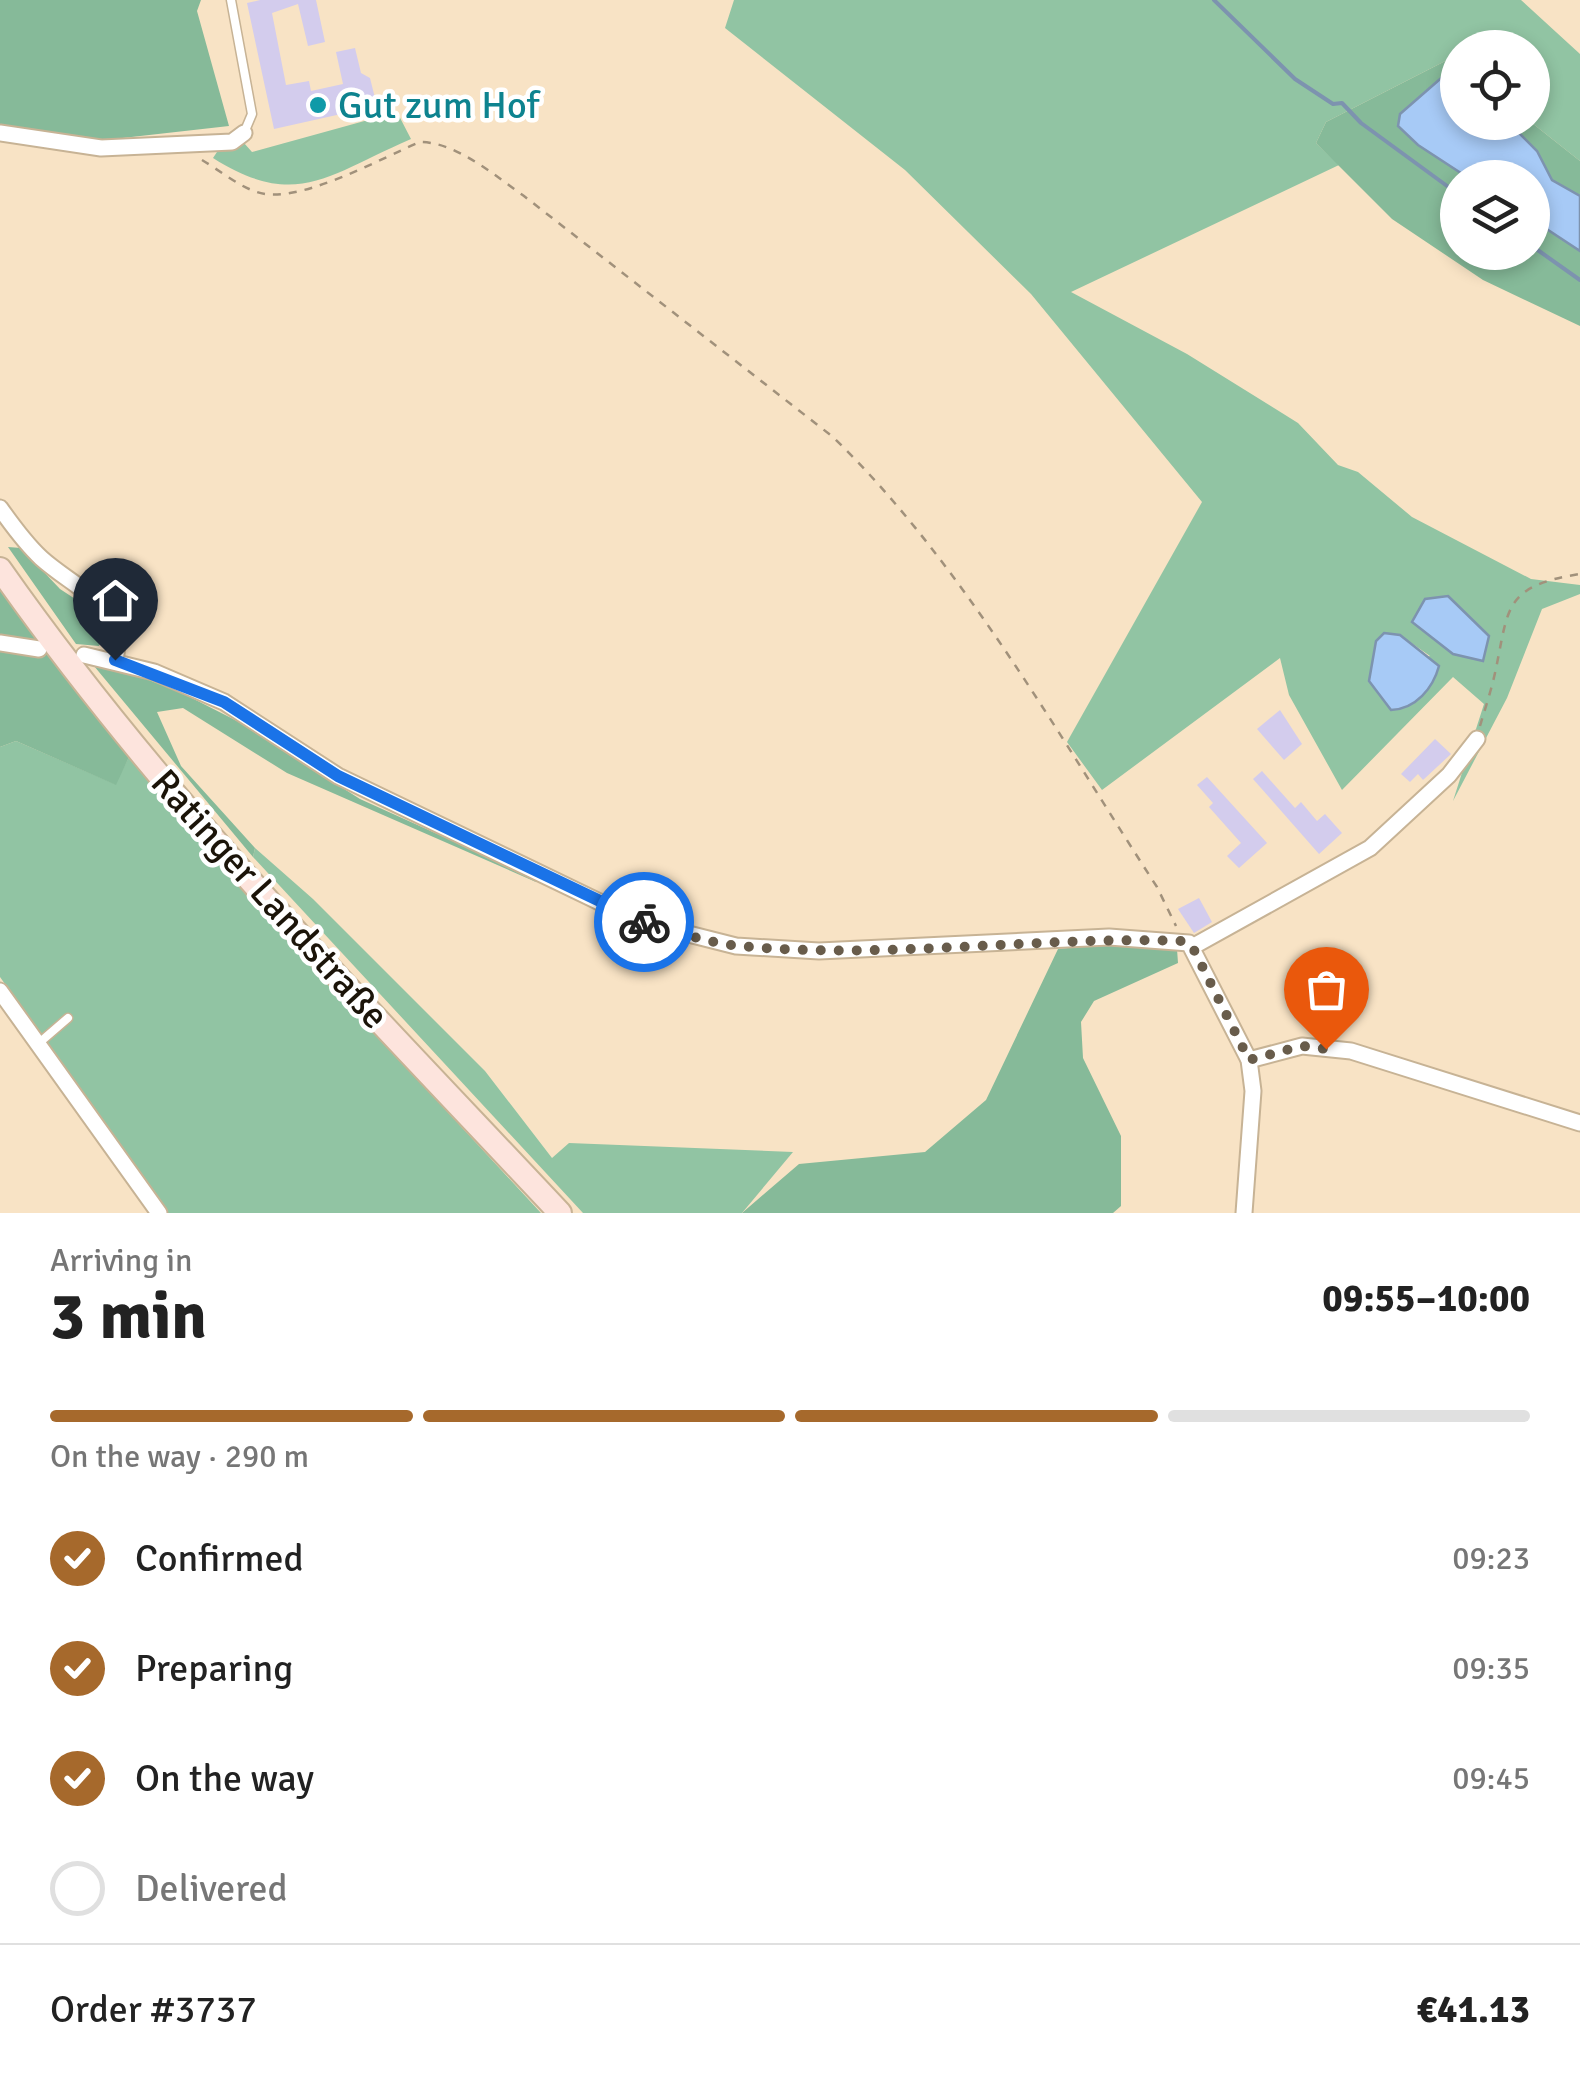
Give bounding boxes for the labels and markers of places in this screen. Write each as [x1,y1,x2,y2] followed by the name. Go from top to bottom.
[338,82,541,129] place label: Gut zum Hof
[307,94,329,116] marker: Gut zum Hof
[73,558,158,661] pin
[1284,947,1369,1050] pin

